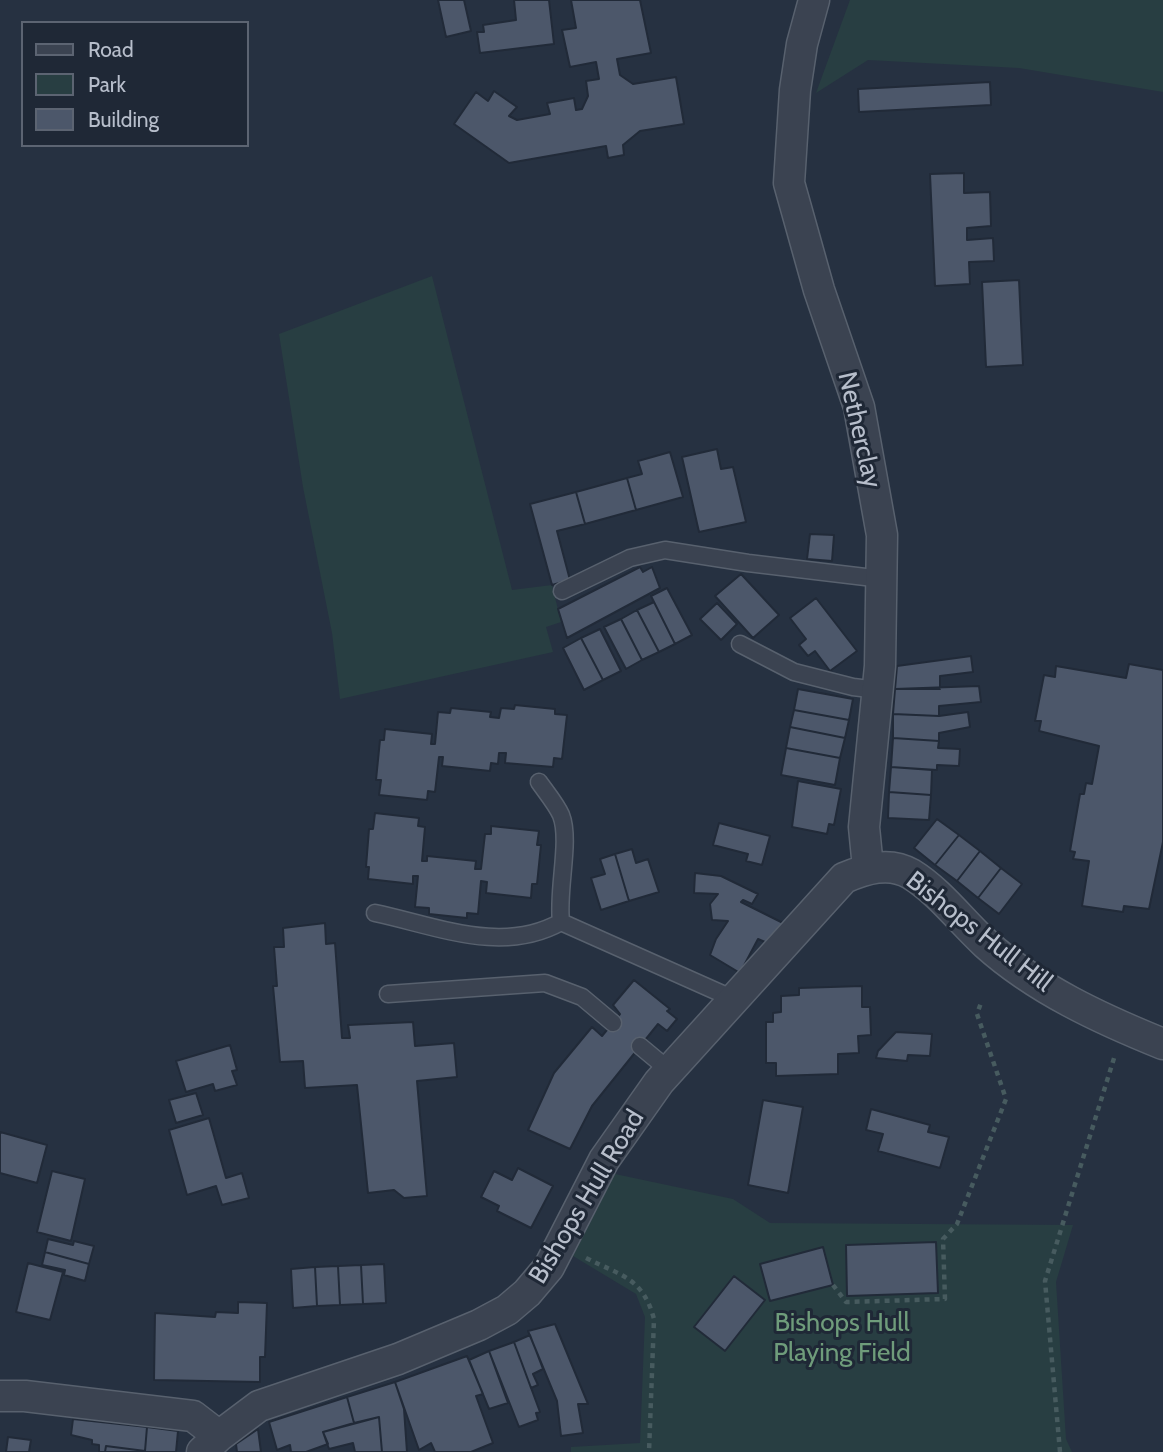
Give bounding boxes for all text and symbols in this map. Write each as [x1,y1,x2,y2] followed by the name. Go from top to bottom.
[21,21,248,147] legend
[88,37,134,62] text: Road
[88,72,126,97] text: Park
[88,107,159,132] text: Building
[830,369,888,491] street label: Netherclay
[900,865,1058,999] street label: Bishops Hull Hill
[523,1104,651,1290] street label: Bishops Hull Road
[773,1307,911,1368] park label: Bishops Hull Playing Field

